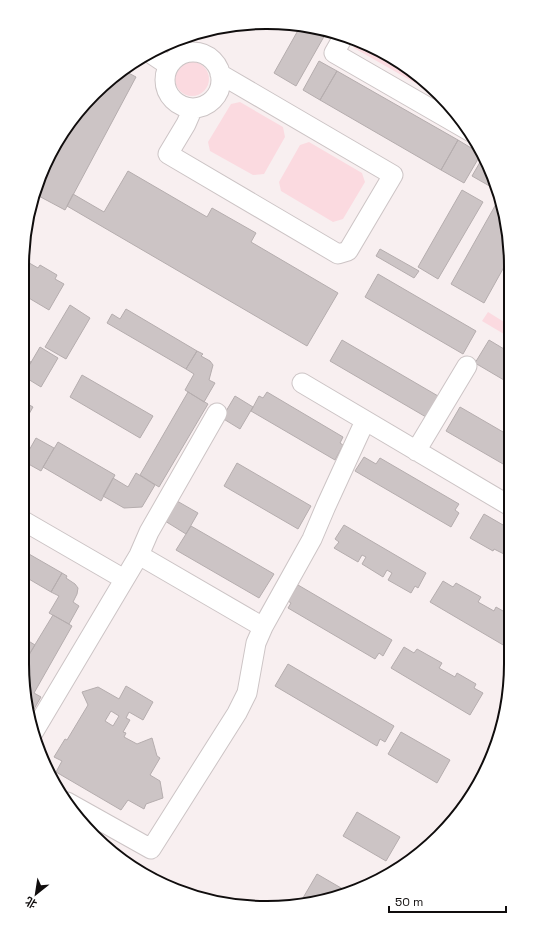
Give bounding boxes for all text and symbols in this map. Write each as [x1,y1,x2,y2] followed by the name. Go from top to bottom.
[16,874,56,914] north arrow
[389,888,506,914] scale bar
[23,894,39,911] text: 北
[395,894,423,910] text: 50 m

